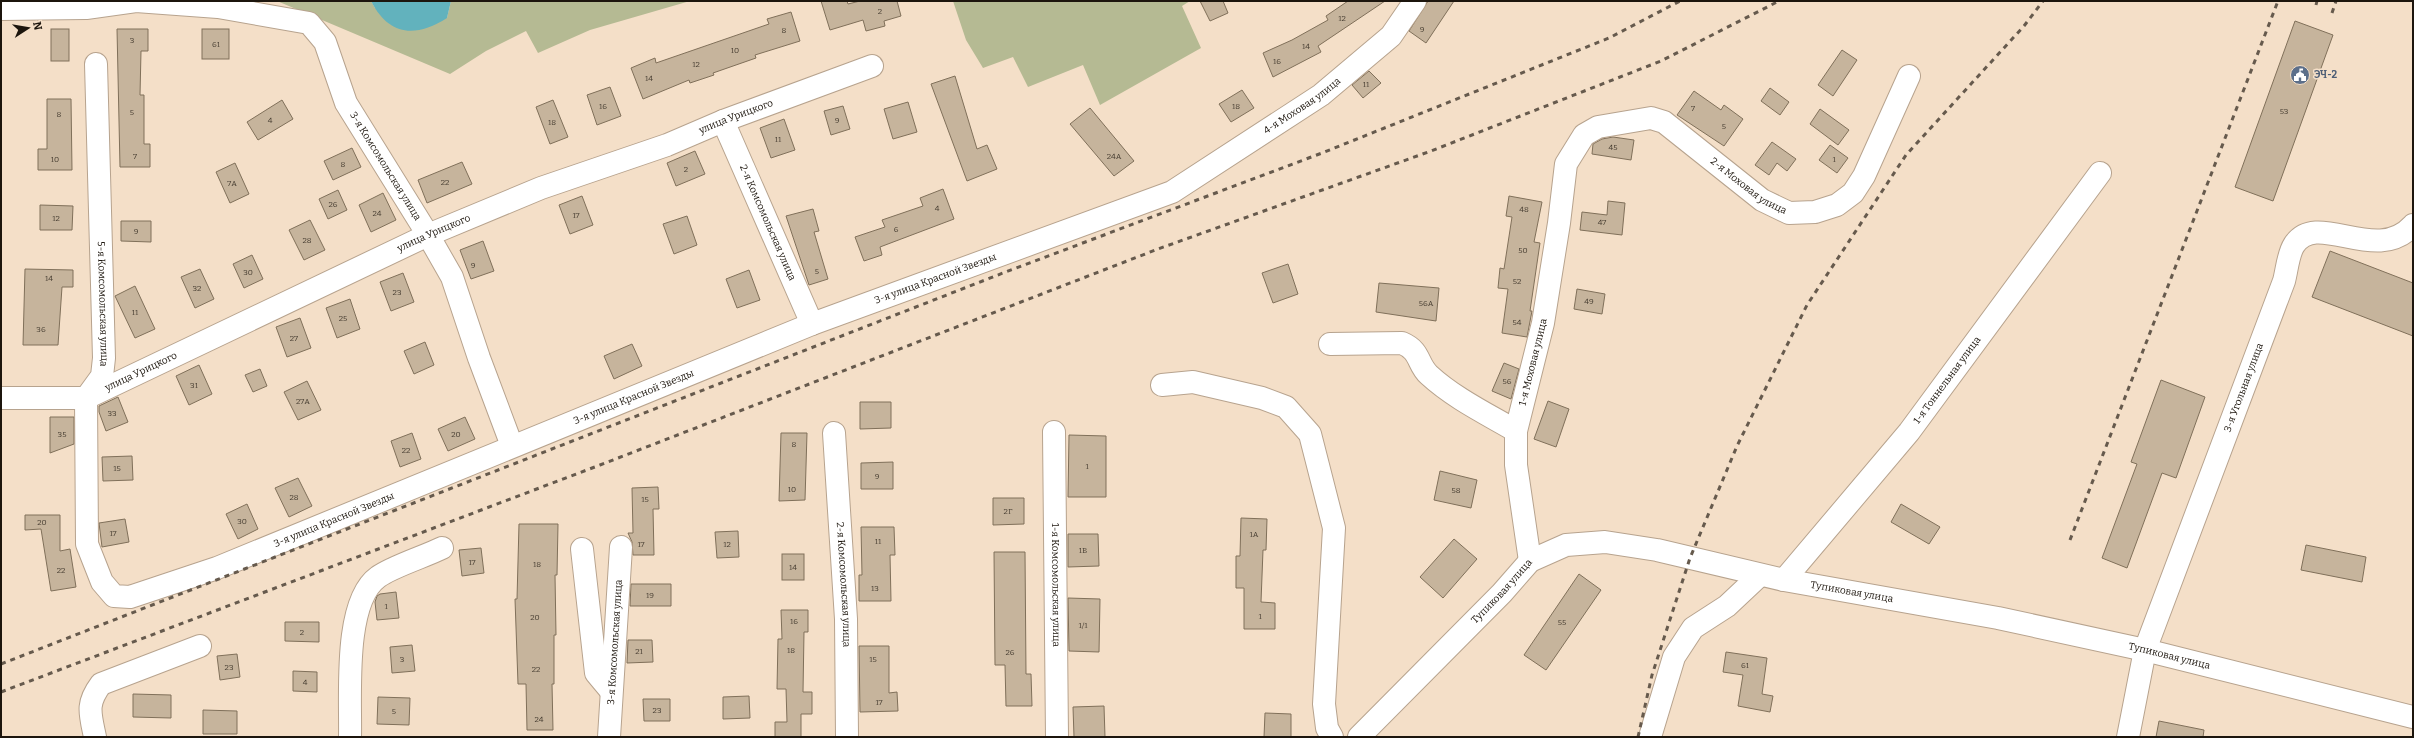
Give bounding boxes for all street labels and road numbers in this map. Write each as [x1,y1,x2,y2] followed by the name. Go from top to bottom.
[1261,75,1343,137] street label: 4-я Моховая улица
[696,97,775,137] street label: улица Урицкого
[347,110,424,223] street label: 3-я Комсомольская улица
[1708,155,1789,217] street label: 2-я Моховая улица
[737,163,798,283] street label: 2-я Комсомольская улица
[395,212,472,255] street label: улица Урицкого
[95,241,110,368] street label: 5-я Комсомольская улица
[873,251,998,307] street label: 3-я улица Красной Звезды
[1517,317,1550,407] street label: 1-я Моховая улица
[1911,334,1984,426] street label: 1-я Тоннельная улица
[2222,341,2266,434] street label: 3-я Угольная улица
[102,349,179,395] street label: улица Урицкого
[572,367,696,427] street label: 3-я улица Красной Звезды
[272,490,396,550] street label: 3-я улица Красной Звезды
[834,522,852,648] street label: 2-я Комсомольская улица
[1049,523,1062,648] street label: 1-я Комсомольская улица
[1469,556,1535,626] street label: Тупиковая улица
[605,579,625,705] street label: 3-я Комсомольская улица
[1810,579,1895,605] street label: Тупиковая улица
[2127,641,2212,672] street label: Тупиковая улица

